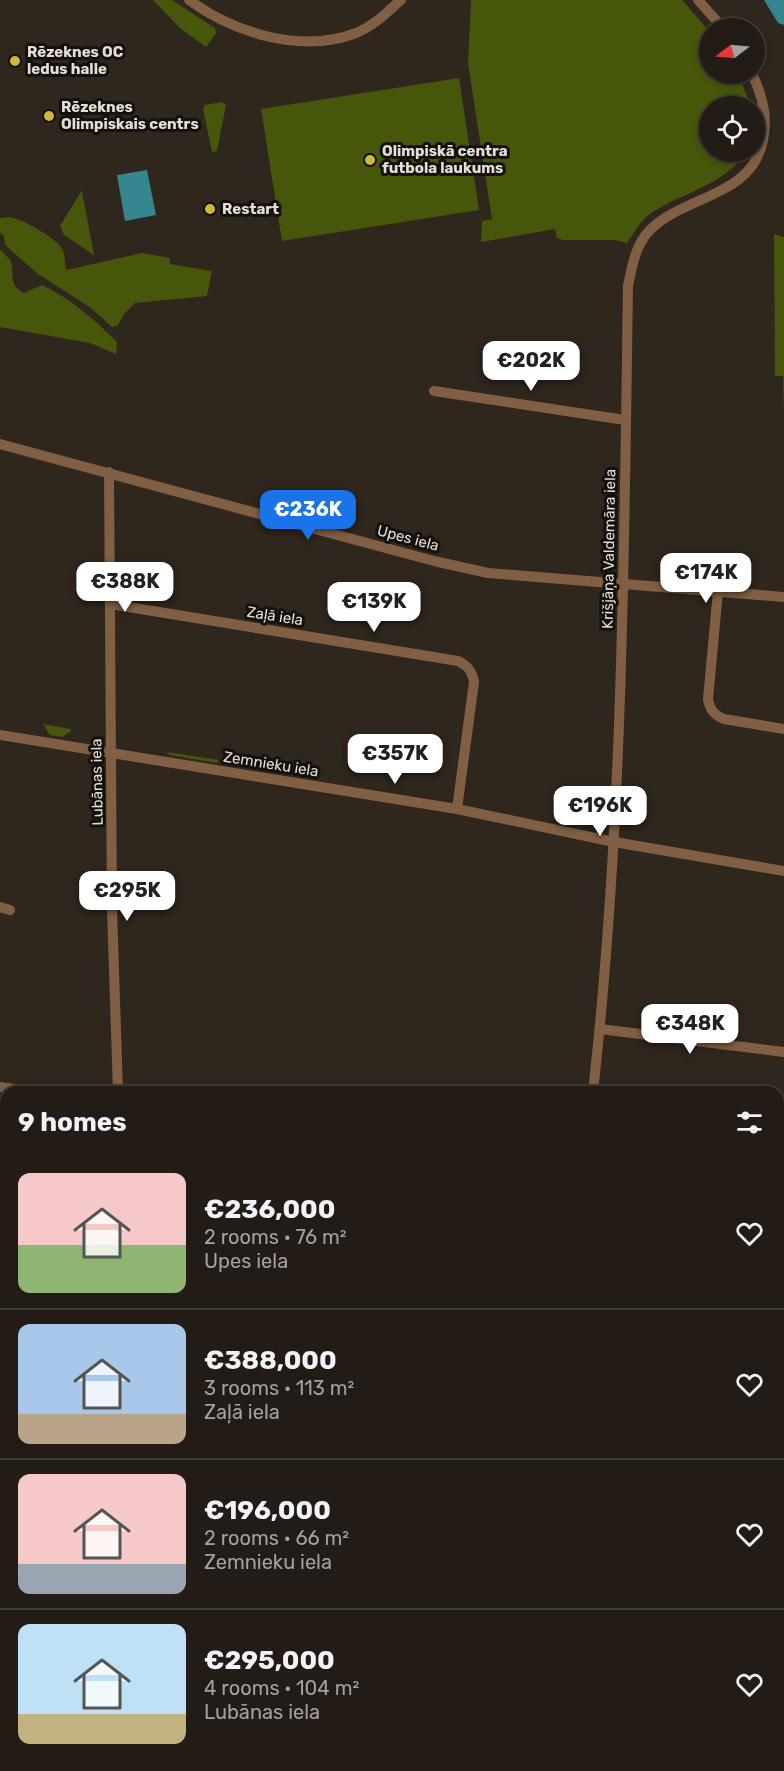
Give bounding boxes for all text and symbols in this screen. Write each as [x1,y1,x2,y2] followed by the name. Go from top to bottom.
[699,18,765,84] north arrow
[699,18,765,162] map controls
[27,43,124,78] place label: Rēzeknes OC ledus halle
[8,54,22,68] marker: Rēzeknes OC ledus halle
[699,96,765,162] button: locate
[61,98,199,133] place label: Rēzeknes Olimpiskais centrs
[42,109,56,123] marker: Rēzeknes Olimpiskais centrs
[382,142,508,177] place label: Olimpiskā centra futbola laukums
[363,153,377,167] marker: Olimpiskā centra futbola laukums
[222,200,279,218] place label: Restart
[203,202,217,216] marker: Restart
[489,341,573,392] pin: €202K
[497,348,565,372] text: €202K
[599,469,619,629] street label: Krišjāņa Valdemāra iela
[266,490,350,541] pin: €236K
[274,497,342,521] text: €236K
[375,521,441,555] street label: Upes iela
[664,553,748,604] pin: €174K
[674,560,738,584] text: €174K
[83,562,167,613] pin: €388K
[90,569,160,593] text: €388K
[332,582,416,633] pin: €139K
[342,589,406,613] text: €139K
[246,603,304,629] street label: Zaļā iela
[353,734,437,785] pin: €357K
[87,738,107,826] street label: Lubānas iela
[362,741,428,765] text: €357K
[222,748,320,780] street label: Zemnieku iela
[558,786,642,837] pin: €196K
[568,793,632,817] text: €196K
[85,871,169,922] pin: €295K
[93,878,161,902] text: €295K
[648,1004,732,1055] pin: €348K
[655,1011,725,1035] text: €348K
[733,1106,766,1139] icon: filters
[18,1107,127,1138] text: 9 homes
[204,1194,335,1225] text: €236,000
[66,1197,138,1269] icon: home
[733,1217,766,1250] icon: heart
[204,1225,347,1249] text: 2 rooms · 76 m²
[204,1249,288,1273] text: Upes iela
[204,1345,337,1376] text: €388,000
[66,1348,138,1420] icon: home
[733,1368,766,1401] icon: heart
[204,1376,354,1400] text: 3 rooms · 113 m²
[204,1400,280,1424] text: Zaļā iela
[204,1495,331,1526] text: €196,000
[66,1498,138,1570] icon: home
[733,1518,766,1551] icon: heart
[204,1526,349,1550] text: 2 rooms · 66 m²
[204,1550,332,1574] text: Zemnieku iela
[204,1645,335,1676] text: €295,000
[66,1648,138,1720] icon: home
[733,1668,766,1701] icon: heart
[204,1676,359,1700] text: 4 rooms · 104 m²
[204,1700,320,1724] text: Lubānas iela

